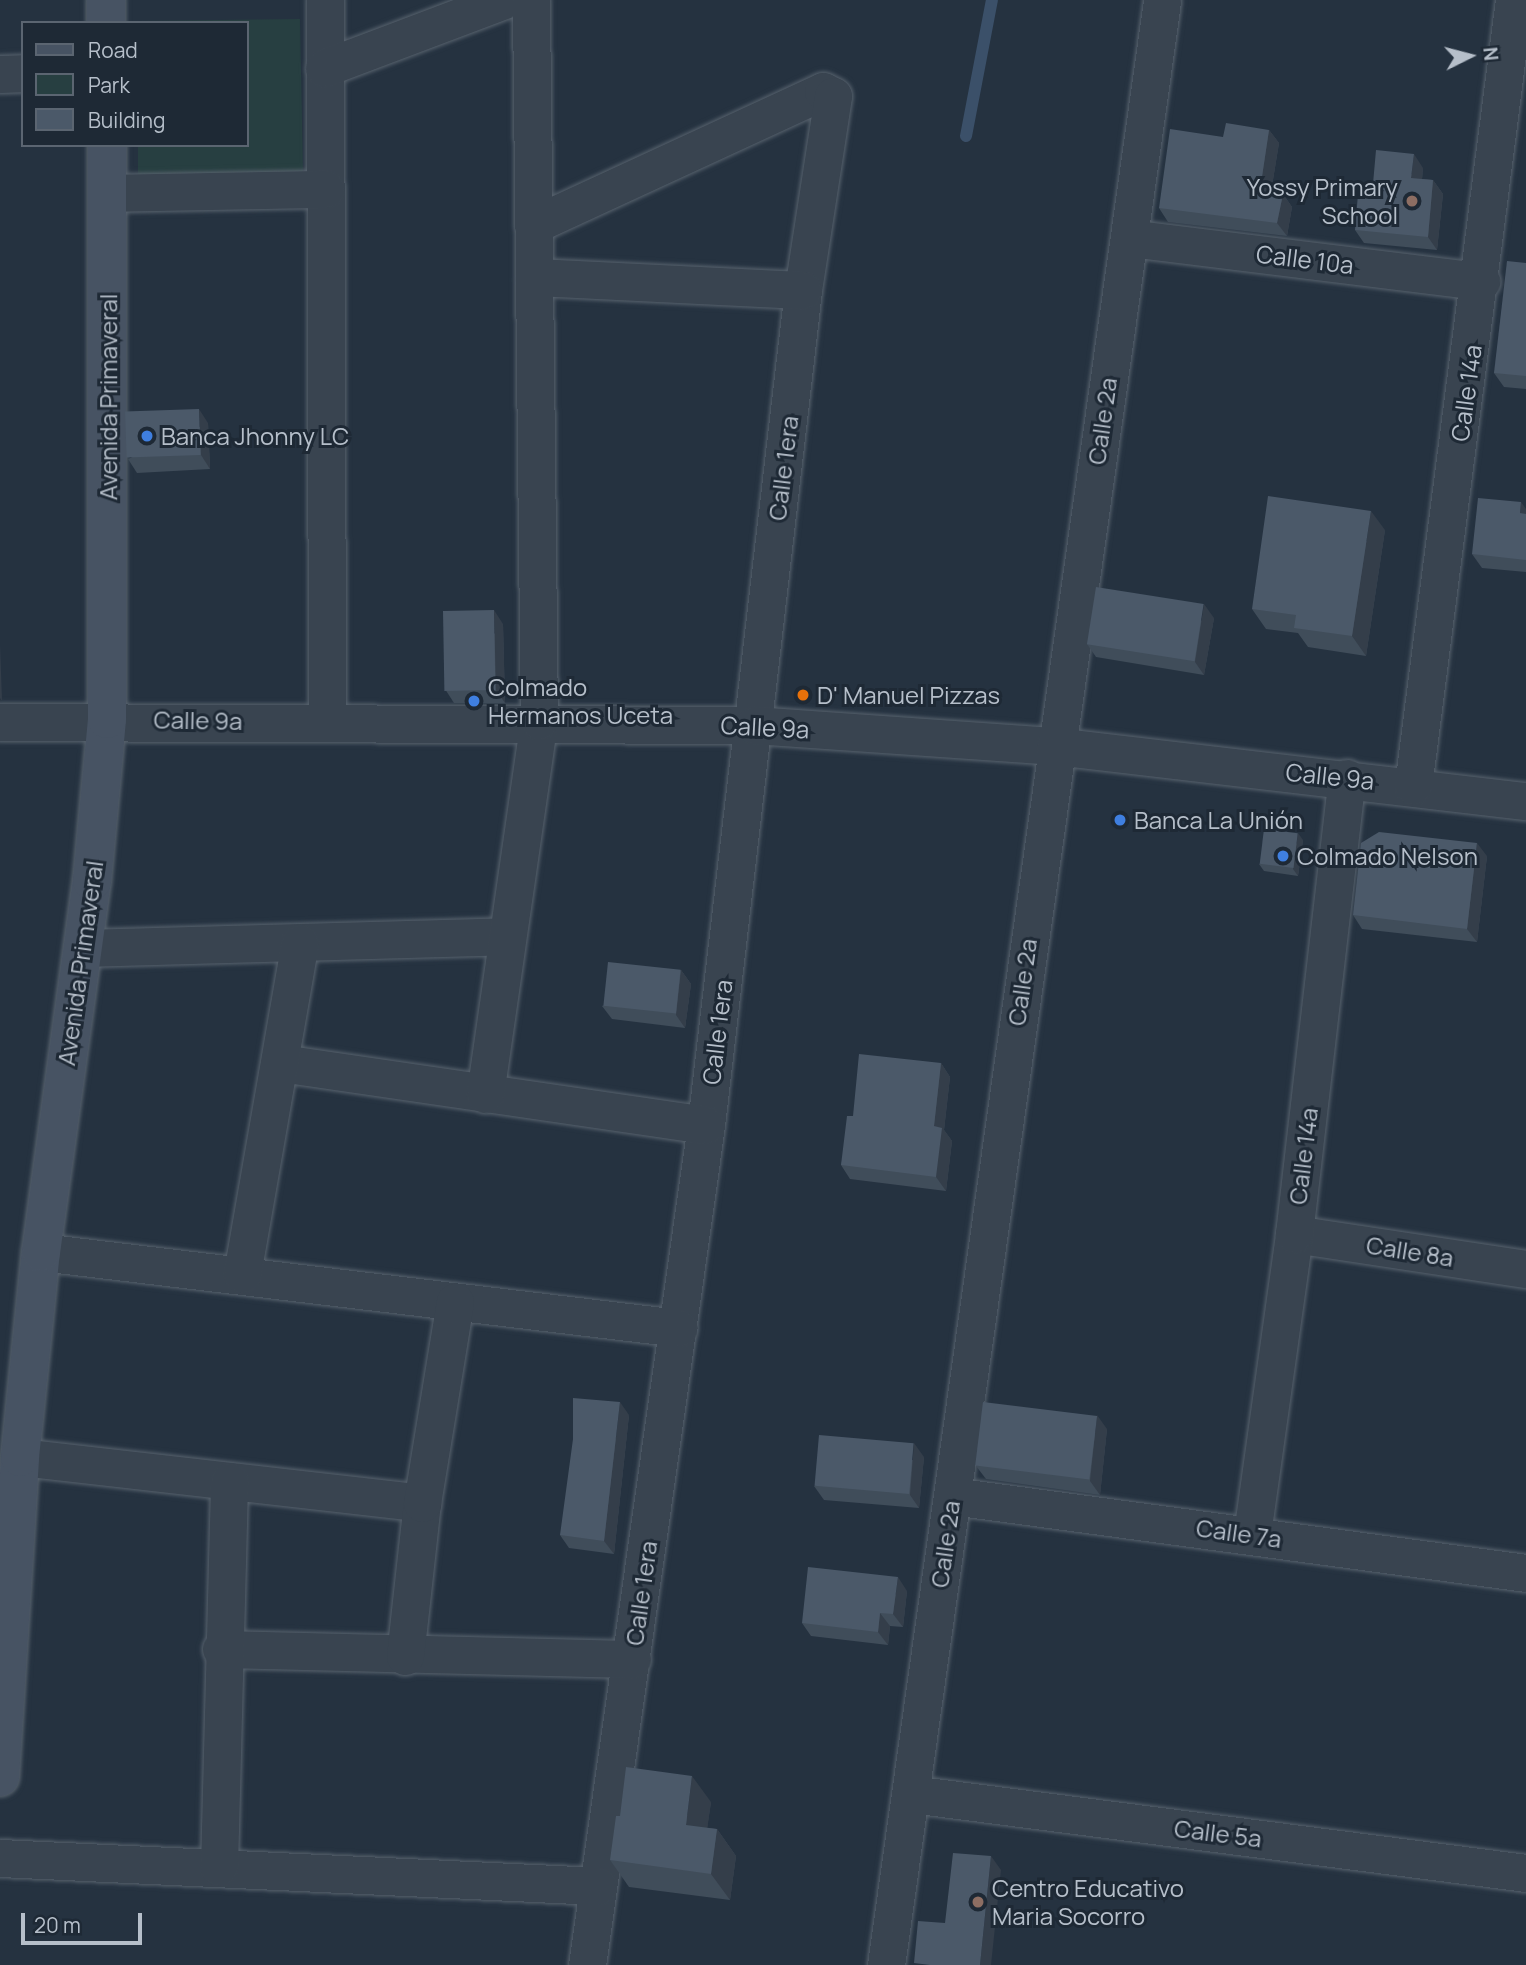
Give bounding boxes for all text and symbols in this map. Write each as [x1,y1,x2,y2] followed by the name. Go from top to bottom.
[21,21,248,147] legend
[1435,21,1505,91] north arrow
[88,36,138,64] text: Road
[1477,46,1505,62] text: N
[88,71,130,99] text: Park
[88,106,165,134] text: Building
[1247,173,1398,229] place label: Yossy Primary School
[1404,193,1420,209] marker: Yossy Primary School
[1255,239,1355,279] street label: Calle 10a
[94,294,122,500] street label: Avenida Primaveral
[1445,343,1487,443] street label: Calle 14a
[1082,376,1122,466] street label: Calle 2a
[762,414,804,522] street label: Calle 1era
[161,422,349,450] place label: Banca Jhonny LC
[139,428,155,444] marker: Banca Jhonny LC
[488,673,673,729] place label: Colmado Hermanos Uceta
[817,681,1000,709] place label: D' Manuel Pizzas
[795,687,811,703] marker: D' Manuel Pizzas
[466,693,482,709] marker: Colmado Hermanos Uceta
[153,705,243,735] street label: Calle 9a
[720,710,810,744] street label: Calle 9a
[1284,757,1376,795] street label: Calle 9a
[1134,806,1303,834] place label: Banca La Unión
[1112,812,1128,828] marker: Banca La Unión
[1297,842,1478,870] place label: Colmado Nelson
[1275,848,1291,864] marker: Colmado Nelson
[51,859,109,1067] street label: Avenida Primaveral
[1002,937,1042,1027] street label: Calle 2a
[696,978,738,1086] street label: Calle 1era
[1283,1106,1323,1206] street label: Calle 14a
[1364,1230,1456,1272] street label: Calle 8a
[925,1499,965,1589] street label: Calle 2a
[1194,1513,1284,1553] street label: Calle 7a
[619,1539,663,1647] street label: Calle 1era
[1173,1813,1263,1853] street label: Calle 5a
[992,1874,1184,1930] place label: Centro Educativo Maria Socorro
[970,1894,986,1910] marker: Centro Educativo Maria Socorro
[24,1898,145,1942] scale bar
[34,1911,81,1939] text: 20 m

